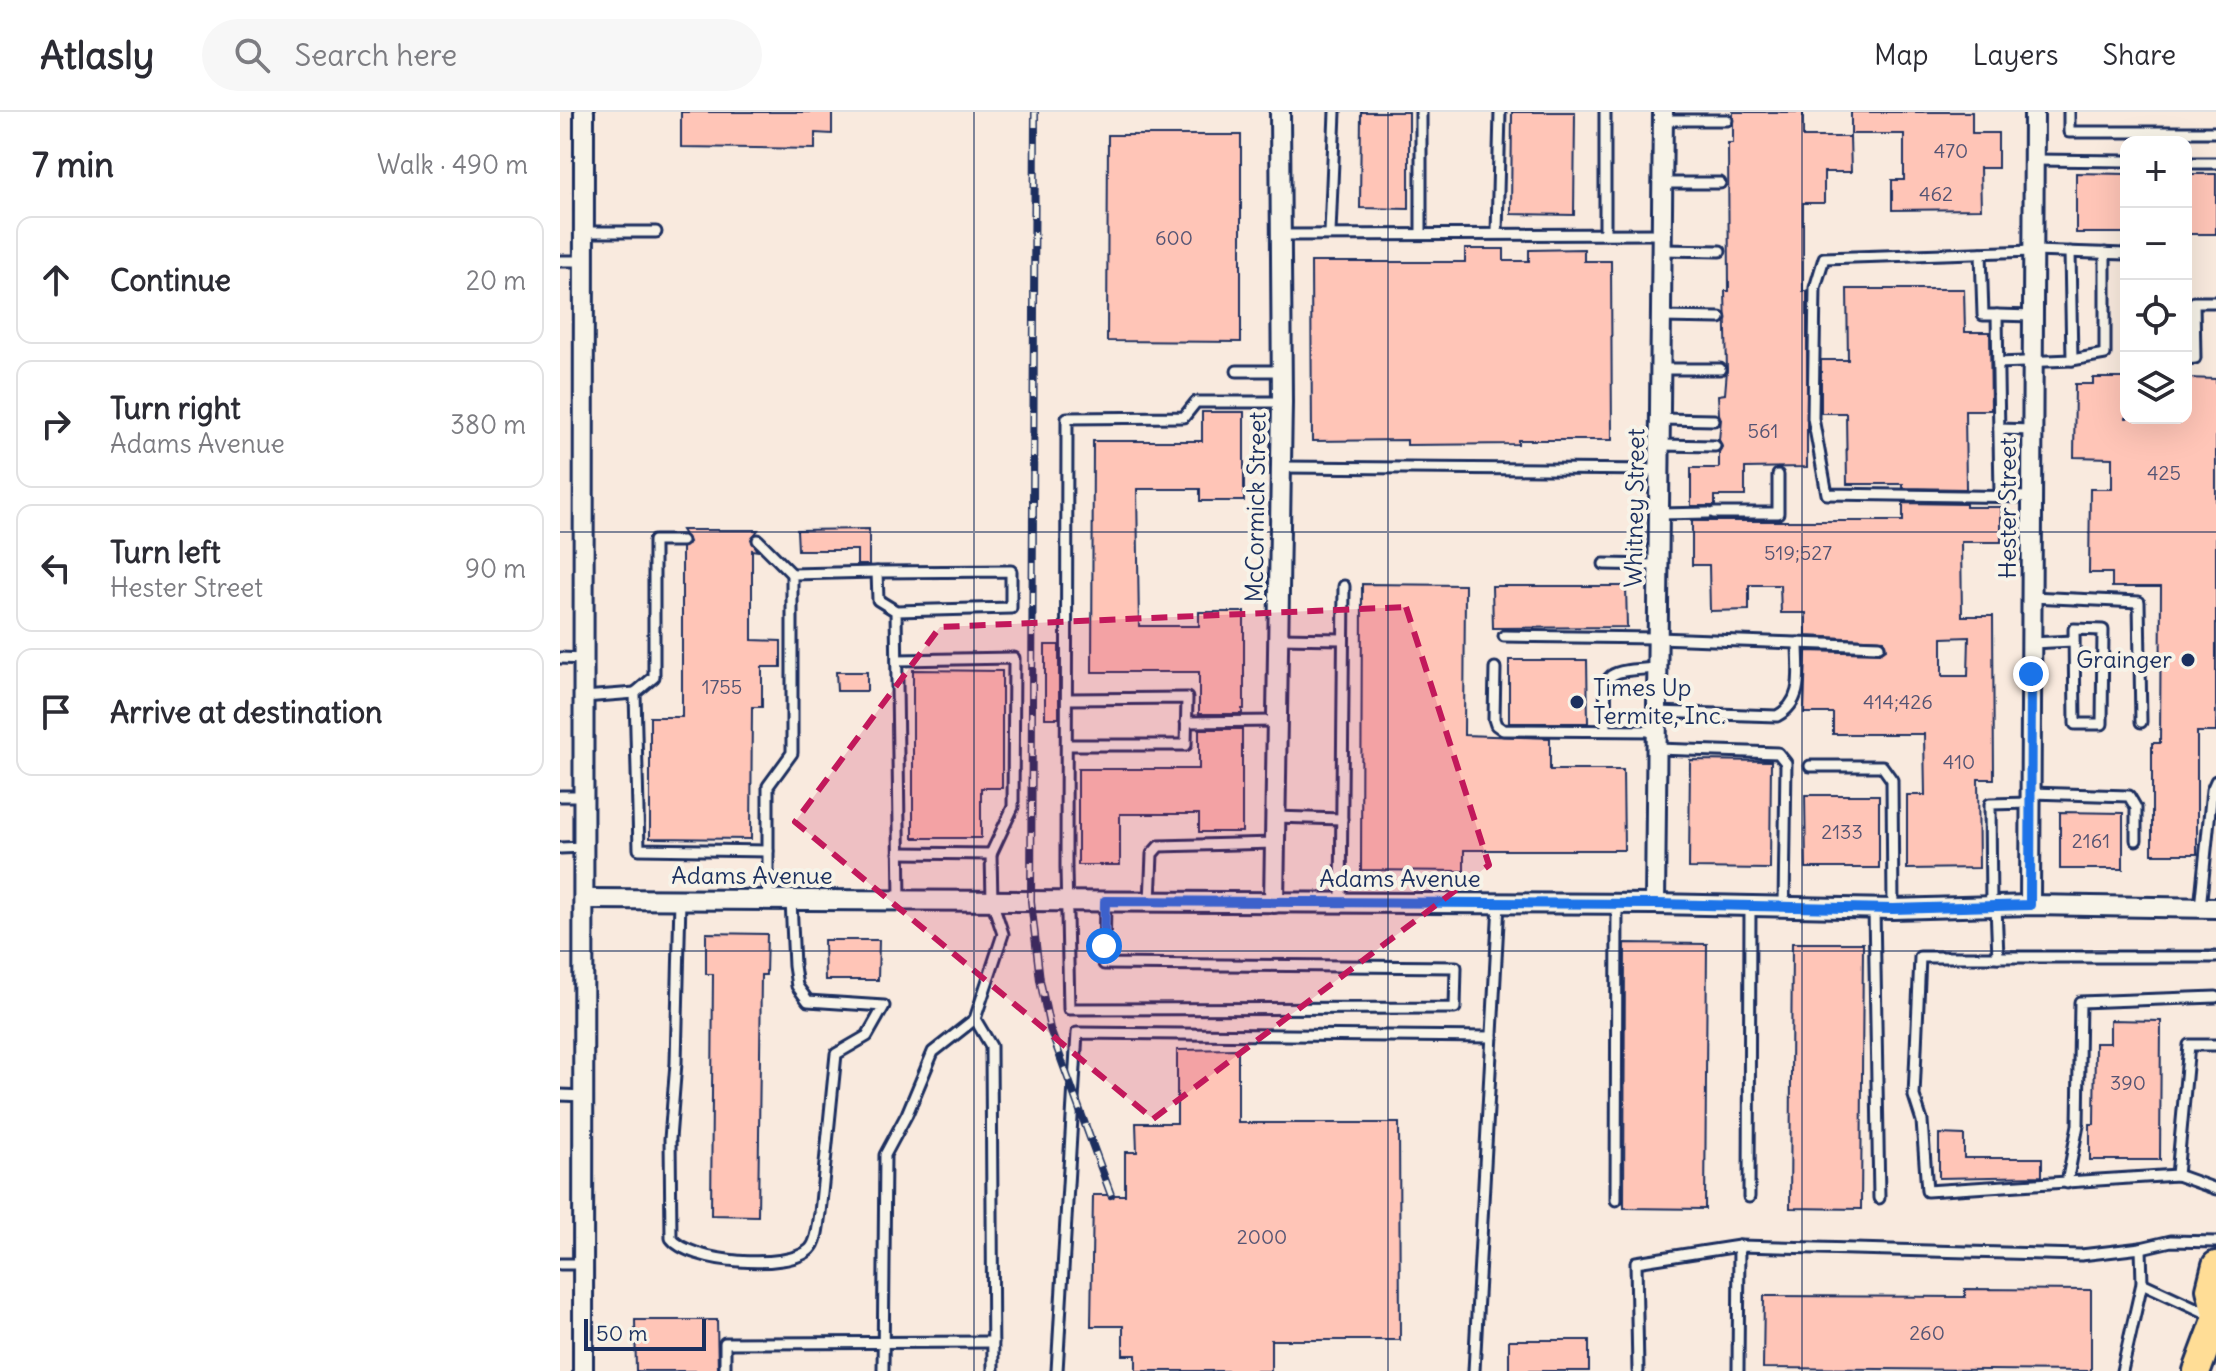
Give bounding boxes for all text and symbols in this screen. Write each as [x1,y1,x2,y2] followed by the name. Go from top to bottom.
[202,19,762,91] search box
[40,32,154,79] text: Atlasly
[230,33,274,77] icon: search
[294,36,457,74] text: Search here
[1874,37,1929,73] text: Map
[1973,37,2059,73] text: Layers
[2103,37,2176,73] text: Share
[2120,136,2192,424] map controls
[2120,136,2192,208] button: +
[1934,138,1968,163] house number: 470
[32,143,114,186] text: 7 min
[377,148,528,181] text: Walk · 490 m
[1919,181,1953,206] house number: 462
[2120,208,2192,280] button: −
[1155,225,1193,250] house number: 600
[34,258,78,302] icon: ahead
[110,261,231,299] text: Continue
[466,264,526,297] text: 20 m
[2120,280,2192,352] button: locate
[2120,352,2192,424] button: layers
[110,389,241,427] text: Turn right
[34,402,78,446] icon: right
[450,408,526,441] text: 380 m
[1238,411,1272,603] street label: McCormick Street
[1748,418,1778,443] house number: 561
[110,427,285,460] text: Adams Avenue
[1618,428,1650,588] street label: Whitney Street
[1992,437,2022,579] street label: Hester Street
[2147,460,2181,485] house number: 425
[110,533,221,571] text: Turn left
[1764,540,1832,565] house number: 519;527
[34,546,78,590] icon: left
[465,552,526,585] text: 90 m
[110,571,263,604] text: Hester Street
[2076,644,2172,674] place label: Grainger
[2179,651,2197,669] marker: Grainger
[2013,656,2049,692] route end
[1593,672,1726,730] place label: Times Up Termite, Inc.
[702,674,742,699] house number: 1755
[1863,689,1933,714] house number: 414;426
[34,690,78,734] icon: arrive
[110,693,382,731] text: Arrive at destination
[1568,693,1586,711] marker: Times Up Termite, Inc.
[1943,749,1975,774] house number: 410
[1821,819,1863,844] house number: 2133
[2072,828,2110,853] house number: 2161
[671,860,833,890] street label: Adams Avenue
[1319,863,1481,893] street label: Adams Avenue
[1086,928,1122,964] route start
[2110,1070,2146,1095] house number: 390
[1237,1224,1287,1249] house number: 2000
[584,1315,706,1351] scale bar
[596,1319,648,1347] text: 50 m
[1909,1320,1945,1345] house number: 260

